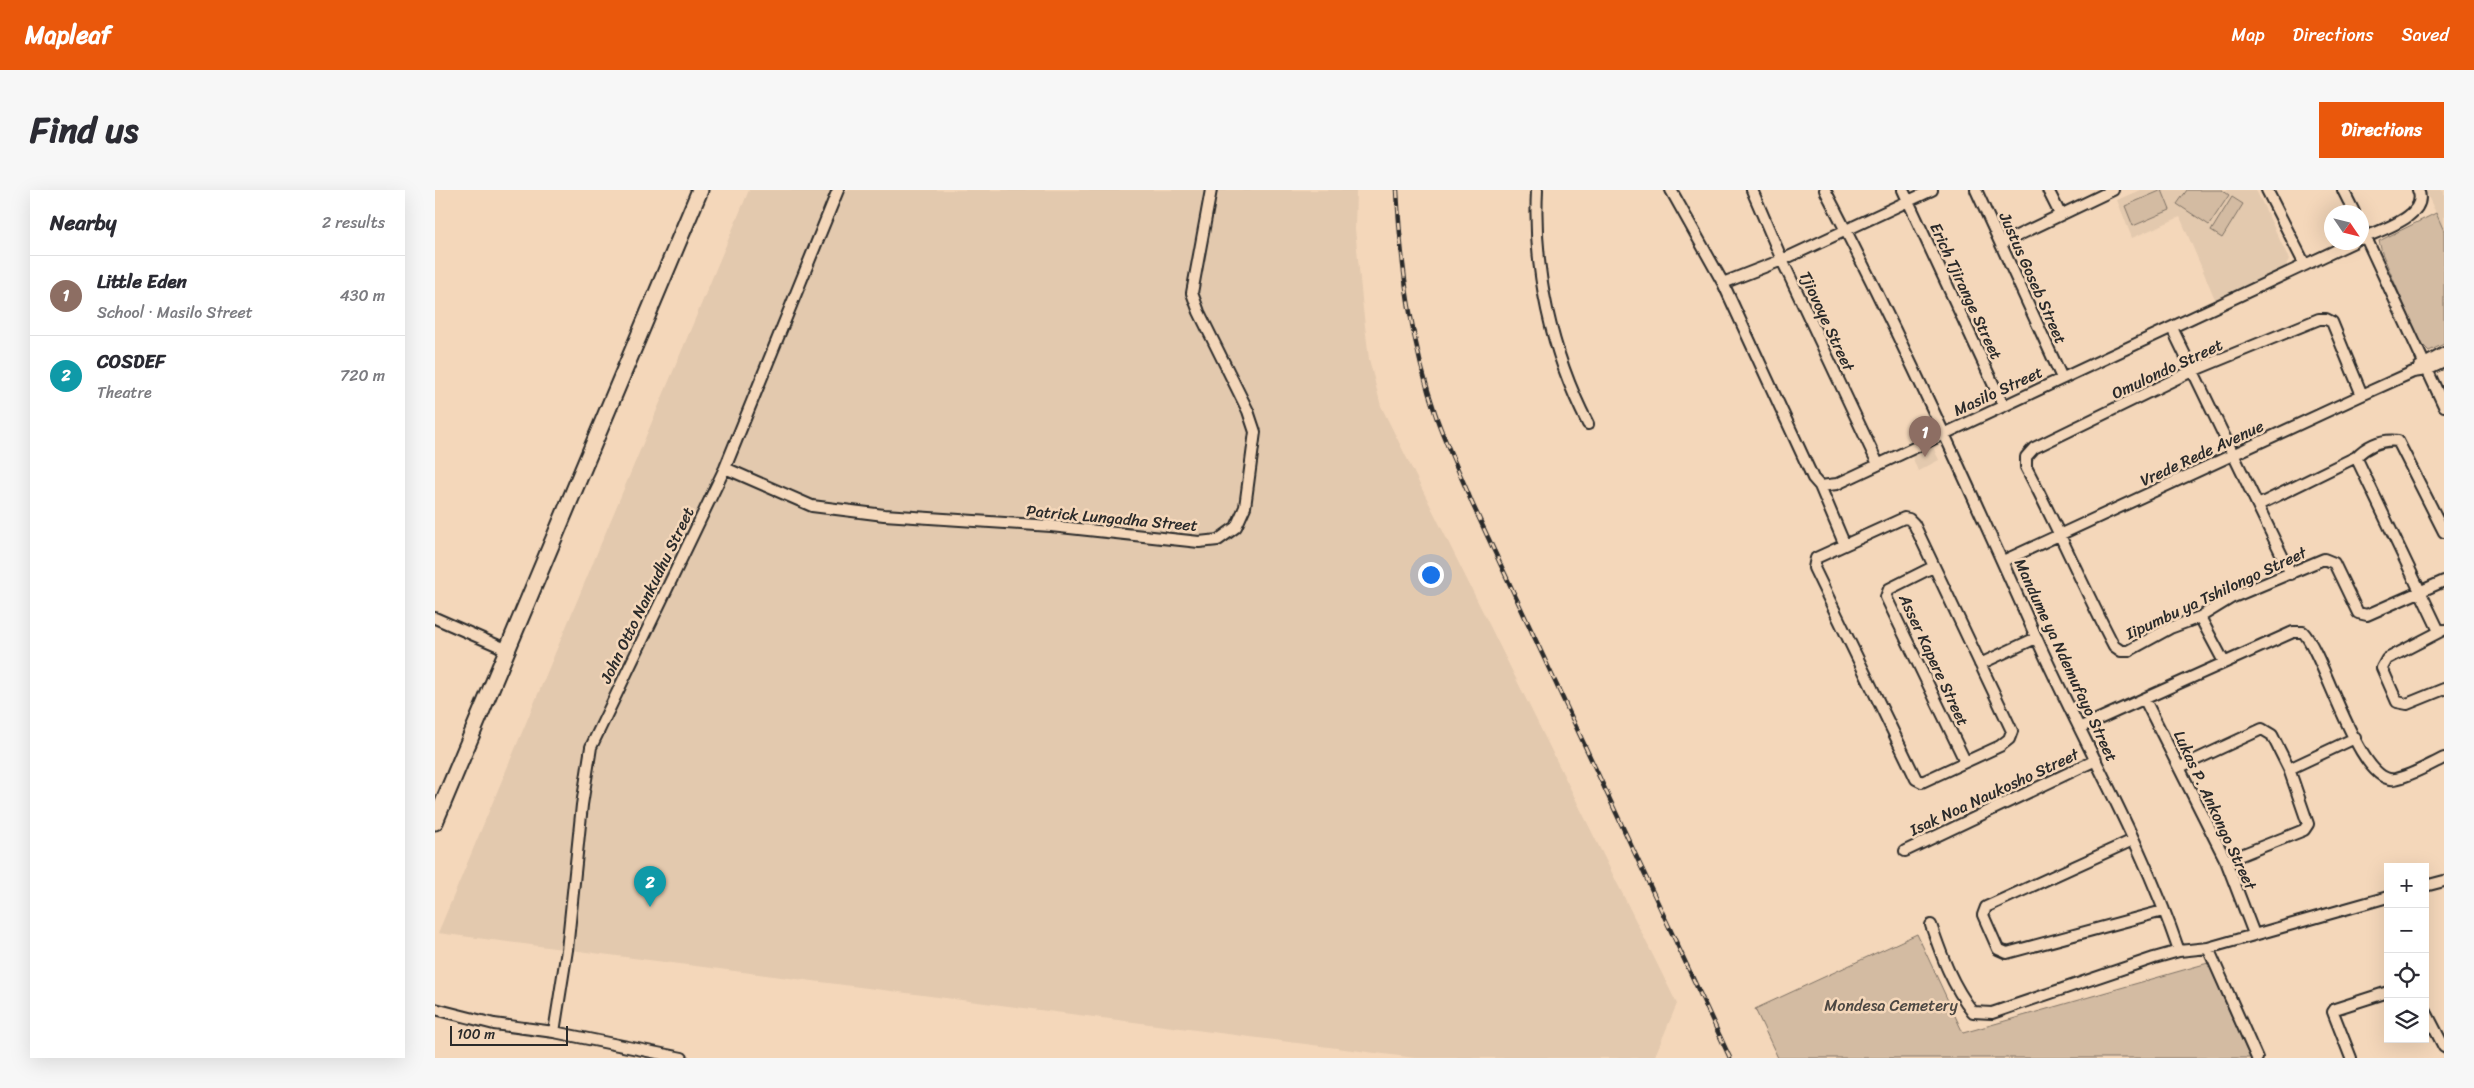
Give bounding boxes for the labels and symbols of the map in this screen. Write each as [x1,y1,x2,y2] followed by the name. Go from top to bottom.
[2324,205,2369,250] north arrow
[1990,206,2075,349] street label: Justus Goseb Street
[1922,218,2010,364] street label: Erich Tjirange Street
[1791,266,1863,376] street label: Tjiovoye Street
[2106,330,2228,408] street label: Omulondo Street
[1948,358,2048,424] street label: Masilo Street
[2135,412,2269,494] street label: Vrede Rede Avenue
[1909,416,1941,457] pin: 1
[1025,496,1199,540] street label: Patrick Lungadha Street
[591,502,702,689] street label: John Otto Nankudhu Street
[2120,538,2312,648] street label: Iipumbu ya Tshilongo Street
[2006,553,2126,767] street label: Mandume ya Ndemufayo Street
[1418,562,1444,588] your location
[1890,588,1977,731] street label: Asser Kapere Street
[2165,725,2265,895] street label: Lukas P. Ankongo Street
[1904,740,2084,844] street label: Isak Noa Naukosho Street
[634,866,666,907] pin: 2
[1824,991,1958,1020] park label: Mondesa Cemetery
[450,1023,567,1046] scale bar

